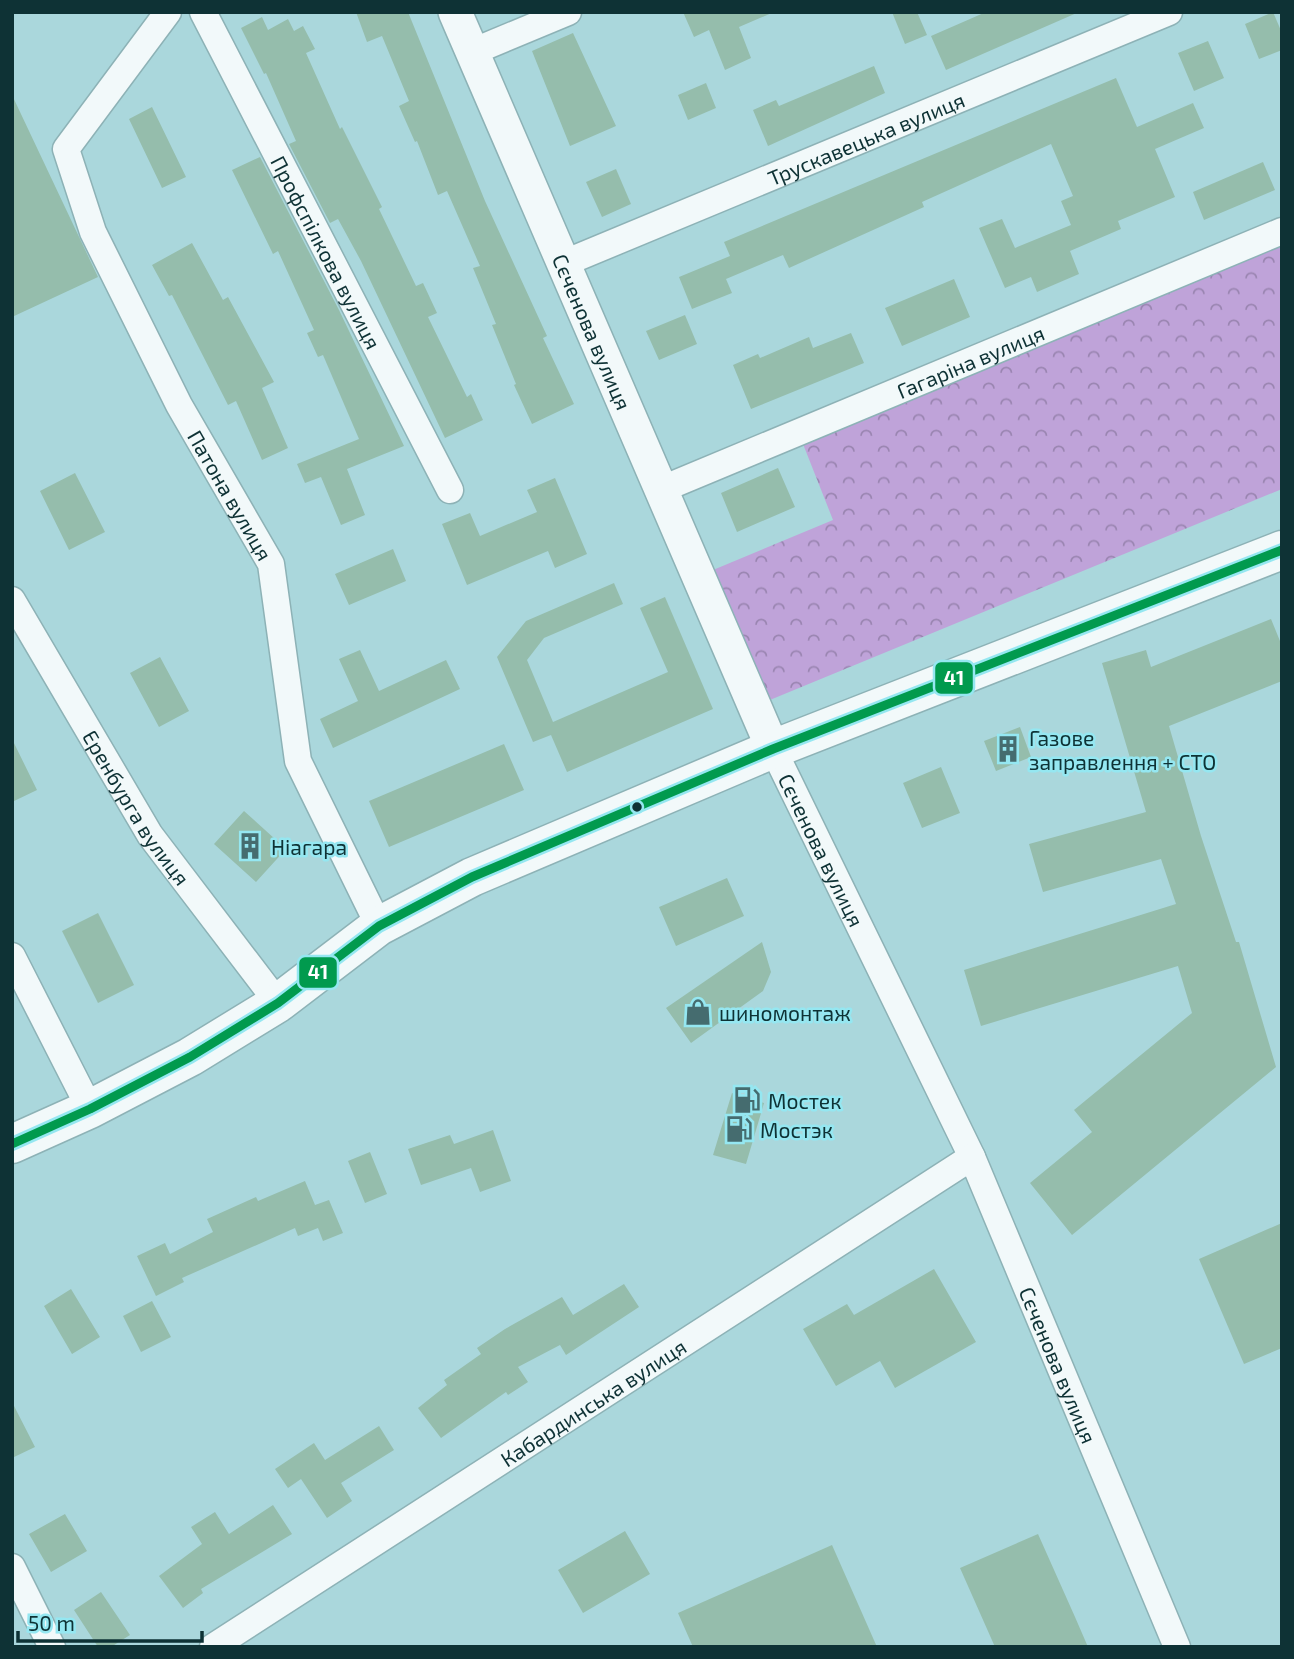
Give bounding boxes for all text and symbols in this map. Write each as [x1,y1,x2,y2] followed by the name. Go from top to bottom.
[764,86,968,190] street label: Трускавецька вулиця
[267,151,387,353] street label: Профспілкова вулиця
[548,250,637,413] street label: Сєченова вулиця
[893,319,1048,403] street label: Гагаріна вулиця
[183,425,278,564] street label: Патона вулиця
[934,661,974,695] line badge: 41
[944,666,964,689] text: 41
[78,725,196,889] street label: Еренбурга вулиця
[1029,725,1216,774] place label: Газове заправлення + СТО
[993,734,1023,764] building icon: Газове заправлення + СТО
[774,769,870,930] street label: Сєченова вулиця
[630,800,644,814] unlabelled marker
[235,831,265,861] building icon: Ніагара
[271,834,347,859] place label: Ніагара
[298,956,338,989] line badge: 41
[308,960,328,983] text: 41
[683,997,713,1027] shop icon: шиномонтаж
[719,1000,851,1025] place label: шиномонтаж
[732,1085,762,1115] fuel station icon: Мостек
[768,1088,841,1113] place label: Мостек
[724,1114,754,1144] fuel station icon: Мостэк
[760,1117,833,1142] place label: Мостэк
[1015,1283,1103,1447] street label: Сєченова вулиця
[495,1333,690,1471] street label: Кабардинська вулиця
[18,1600,201,1644] scale bar
[28,1610,75,1635] text: 50 m

